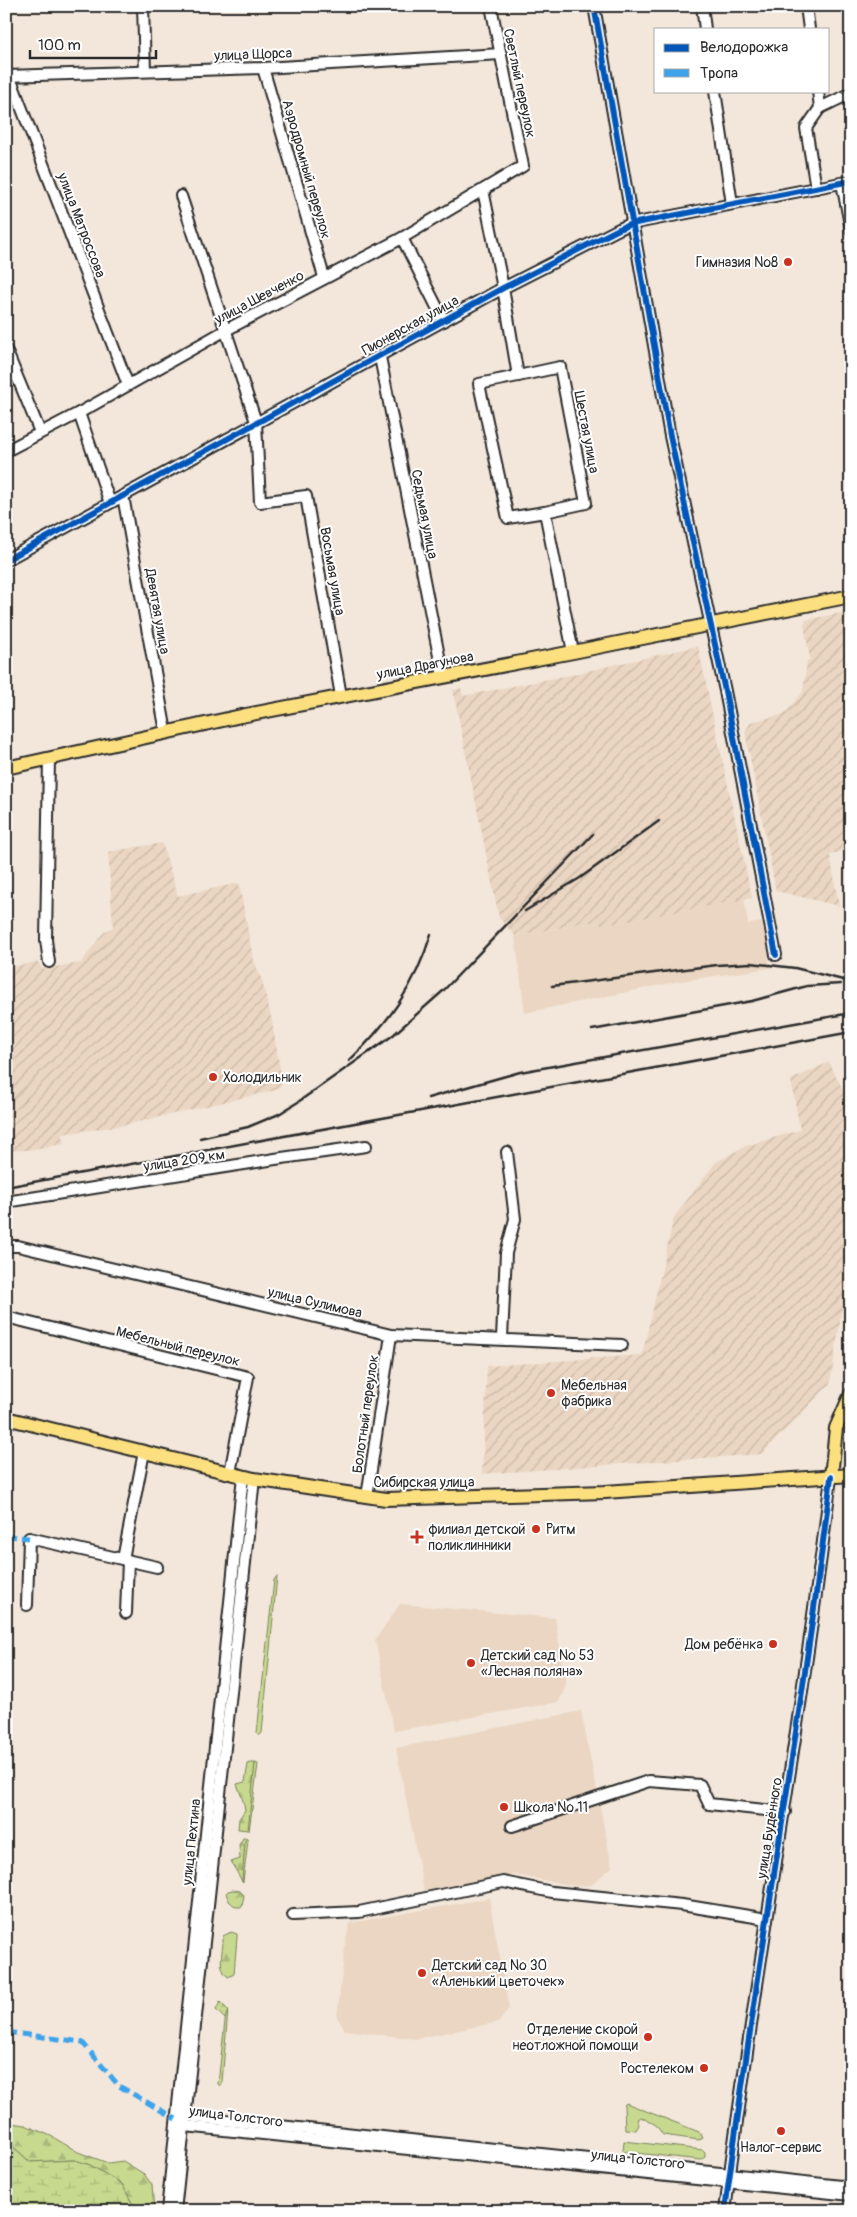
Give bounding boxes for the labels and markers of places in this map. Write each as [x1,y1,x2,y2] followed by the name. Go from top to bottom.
[696,254,778,271] place label: Гимназия №8
[782,256,794,268] marker: Гимназия №8
[223,1069,302,1086] place label: Холодильник
[207,1071,219,1083] marker: Холодильник
[561,1377,627,1410] place label: Мебельная фабрика
[545,1387,557,1399] marker: Мебельная фабрика
[428,1521,526,1554] place label: филиал детской поликлинники
[546,1521,575,1538] place label: Ритм
[530,1523,542,1535] marker: Ритм
[410,1530,424,1544] marker: филиал детской поликлинники
[684,1636,763,1653] place label: Дом ребёнка
[767,1638,779,1650] marker: Дом ребёнка
[480,1647,594,1680] place label: Детский сад № 53 «Лесная поляна»
[465,1657,477,1669] marker: Детский сад № 53 «Лесная поляна»
[514,1799,588,1816] place label: Школа № 11
[498,1801,510,1813] marker: Школа № 11
[431,1957,564,1990] place label: Детский сад № 30 «Аленький цветочек»
[416,1967,428,1979] marker: Детский сад № 30 «Аленький цветочек»
[513,2021,638,2054] place label: Отделение скорой неотложной помощи
[642,2031,654,2043] marker: Отделение скорой неотложной помощи
[621,2060,694,2077] place label: Ростелеком
[698,2062,710,2074] marker: Ростелеком
[775,2125,787,2137] marker: Налог-сервис
[740,2139,822,2156] place label: Налог-сервис

